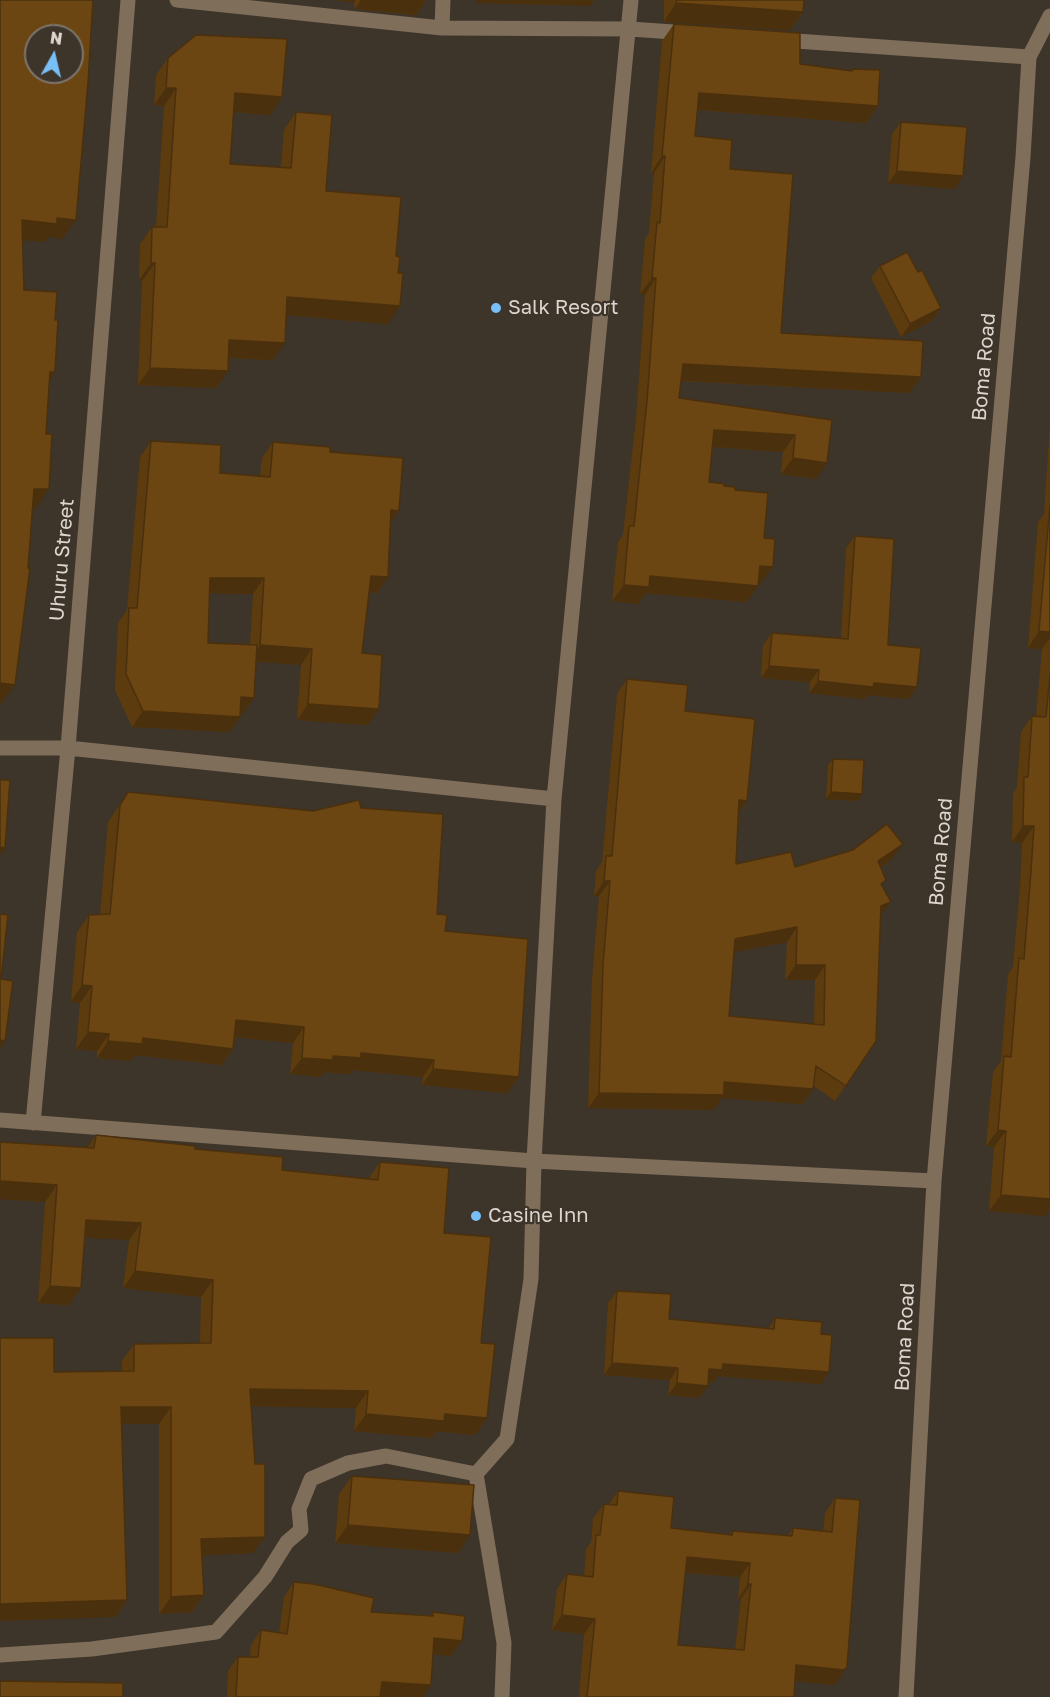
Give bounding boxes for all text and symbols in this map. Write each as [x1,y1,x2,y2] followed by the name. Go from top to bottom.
[24,24,84,84] north arrow
[49,27,64,49] text: N
[508,296,619,320] place label: Salk Resort
[489,301,503,315] marker: Salk Resort
[967,312,1001,422] street label: Boma Road
[45,498,79,622] street label: Uhuru Street
[924,797,958,907] street label: Boma Road
[488,1204,589,1228] place label: Casine Inn
[469,1209,483,1223] marker: Casine Inn
[890,1282,920,1392] street label: Boma Road

